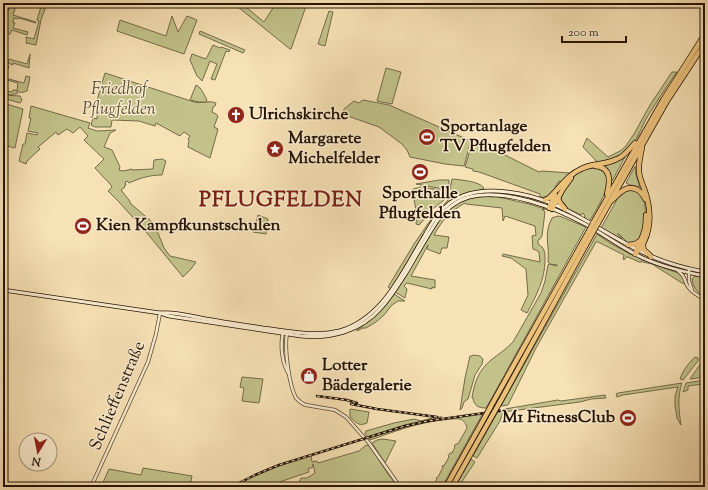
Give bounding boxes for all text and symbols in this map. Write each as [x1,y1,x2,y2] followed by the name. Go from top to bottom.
[562,18,626,44] scale bar
[568,24,599,42] text: 200 m
[82,78,156,122] park label: Friedhof Pflugfelden
[249,103,349,127] place label: Ulrichskirche
[226,105,246,125] church icon: Ulrichskirche
[440,115,552,159] place label: Sportanlage TV Pflugfelden
[288,127,381,171] place label: Margarete Michelfelder
[417,127,437,147] sports icon: Sportanlage TV Pflugfelden
[265,139,285,159] place icon: Margarete Michelfelder
[410,162,430,182] sports icon: Sporthalle Pflugfelden
[379,182,462,226] place label: Sporthalle Pflugfelden
[199,186,363,216] district label: PFLUGFELDEN
[96,214,282,238] place label: Kien Kampfkunstschulen
[73,216,93,236] sports icon: Kien Kampfkunstschulen
[84,338,152,454] street label: Schlieffenstraße
[322,354,412,398] place label: Lotter Bädergalerie
[299,366,319,386] shop icon: Lotter Bädergalerie
[502,406,615,430] place label: M1 FitnessClub
[618,408,638,428] sports icon: M1 FitnessClub
[18,432,58,472] north arrow
[31,452,43,470] text: N

